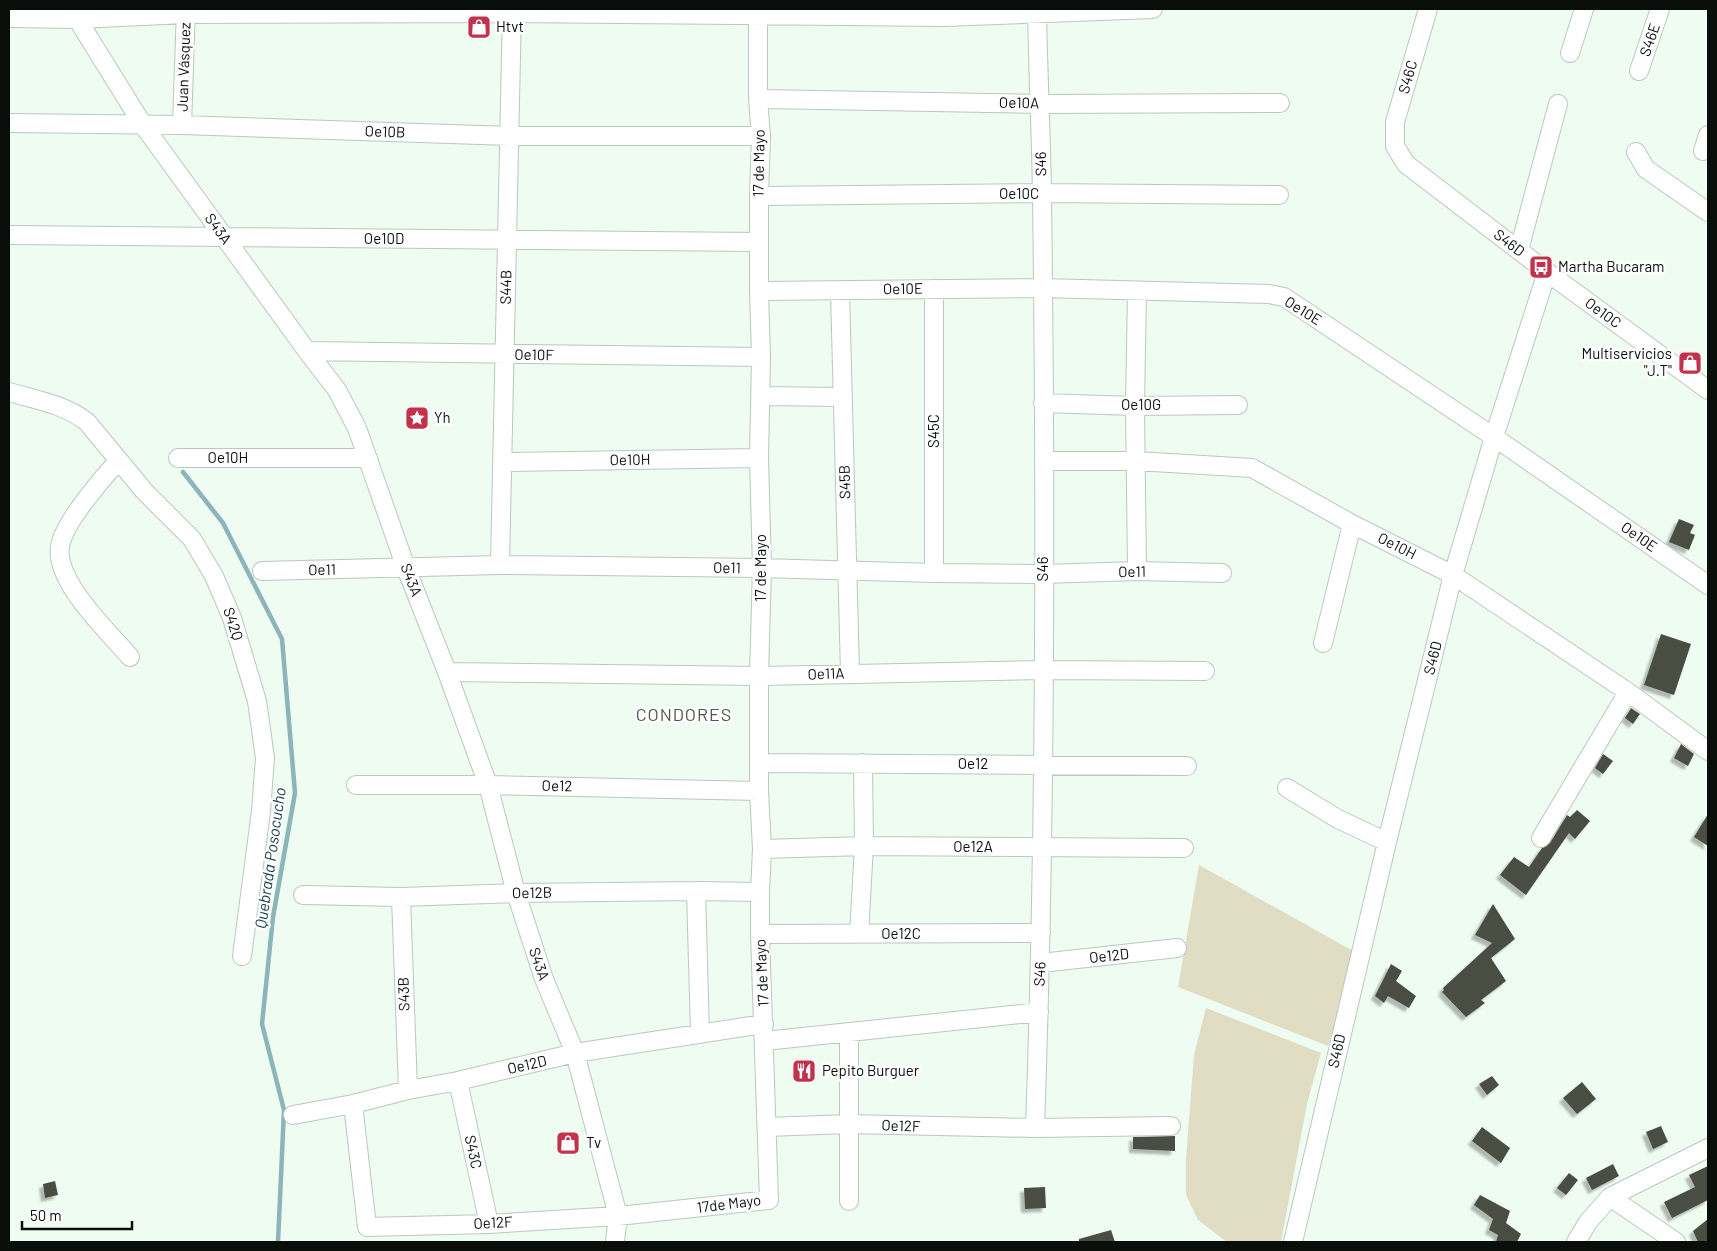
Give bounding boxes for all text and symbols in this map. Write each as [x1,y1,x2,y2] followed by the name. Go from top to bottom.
[466,14,492,40] shop icon: Htvt
[496,17,524,35] place label: Htvt
[1635,21,1663,59] street label: S46E
[172,22,194,112] street label: Juan Vásquez
[1394,58,1420,95] street label: S46C
[999,93,1039,111] street label: Oe10A
[365,121,406,141] street label: Oe10B
[748,129,768,197] street label: 17 de Mayo
[1031,151,1049,177] street label: S46
[999,184,1039,202] street label: Oe10C
[202,209,236,247] street label: S43A
[1491,225,1529,260] street label: S46D
[364,229,404,247] street label: Oe10D
[1528,254,1554,280] bus stop icon: Martha Bucaram
[1558,257,1664,275] place label: Martha Bucaram
[496,269,514,304] street label: S44B
[883,279,923,297] street label: Oe10E
[1282,292,1325,328] street label: Oe10E
[1582,293,1625,331] street label: Oe10C
[1581,344,1672,379] place label: Multiservicios "J.T"
[514,345,554,363] street label: Oe10F
[1677,350,1703,376] shop icon: Multiservicios "J.T"
[1121,395,1161,413] street label: Oe10G
[404,405,430,431] place icon: Yh
[434,408,451,426] place label: Yh
[924,414,942,448] street label: S45C
[208,448,248,466] street label: Oe10H
[609,450,651,468] street label: Oe10H
[835,465,853,499] street label: S45B
[1618,517,1661,555] street label: Oe10E
[1375,528,1420,562] street label: Oe10H
[751,534,769,602] street label: 17 de Mayo
[1033,557,1051,581] street label: S46
[713,558,741,576] street label: Oe11
[308,560,336,578] street label: Oe11
[397,561,426,599] street label: S43A
[1118,562,1146,580] street label: Oe11
[220,605,248,643] street label: S42Q
[1419,639,1445,676] street label: S46D
[807,663,845,683] street label: Oe11A
[636,703,732,725] district label: CONDORES
[958,754,988,772] street label: Oe12
[542,776,572,794] street label: Oe12
[250,786,289,930] water label: Quebrada Posocucho
[953,837,993,855] street label: Oe12A
[512,883,552,901] street label: Oe12B
[881,924,921,942] street label: Oe12C
[750,939,772,1007] street label: 17 de Mayo
[1088,944,1130,966] street label: Oe12D
[526,945,554,983] street label: S43A
[1030,961,1048,987] street label: S46
[393,977,413,1011] street label: S43B
[1323,1032,1349,1069] street label: S46D
[505,1051,548,1077] street label: Oe12D
[791,1058,817,1084] restaurant icon: Pepito Burguer
[822,1061,920,1079] place label: Pepito Burguer
[881,1115,921,1135] street label: Oe12F
[555,1130,581,1156] shop icon: Tv
[462,1133,486,1170] street label: S43C
[586,1133,601,1151] place label: Tv
[696,1190,762,1216] street label: 17de Mayo
[22,1198,132,1230] scale bar
[30,1206,62,1224] text: 50 m
[473,1212,513,1232] street label: Oe12F

